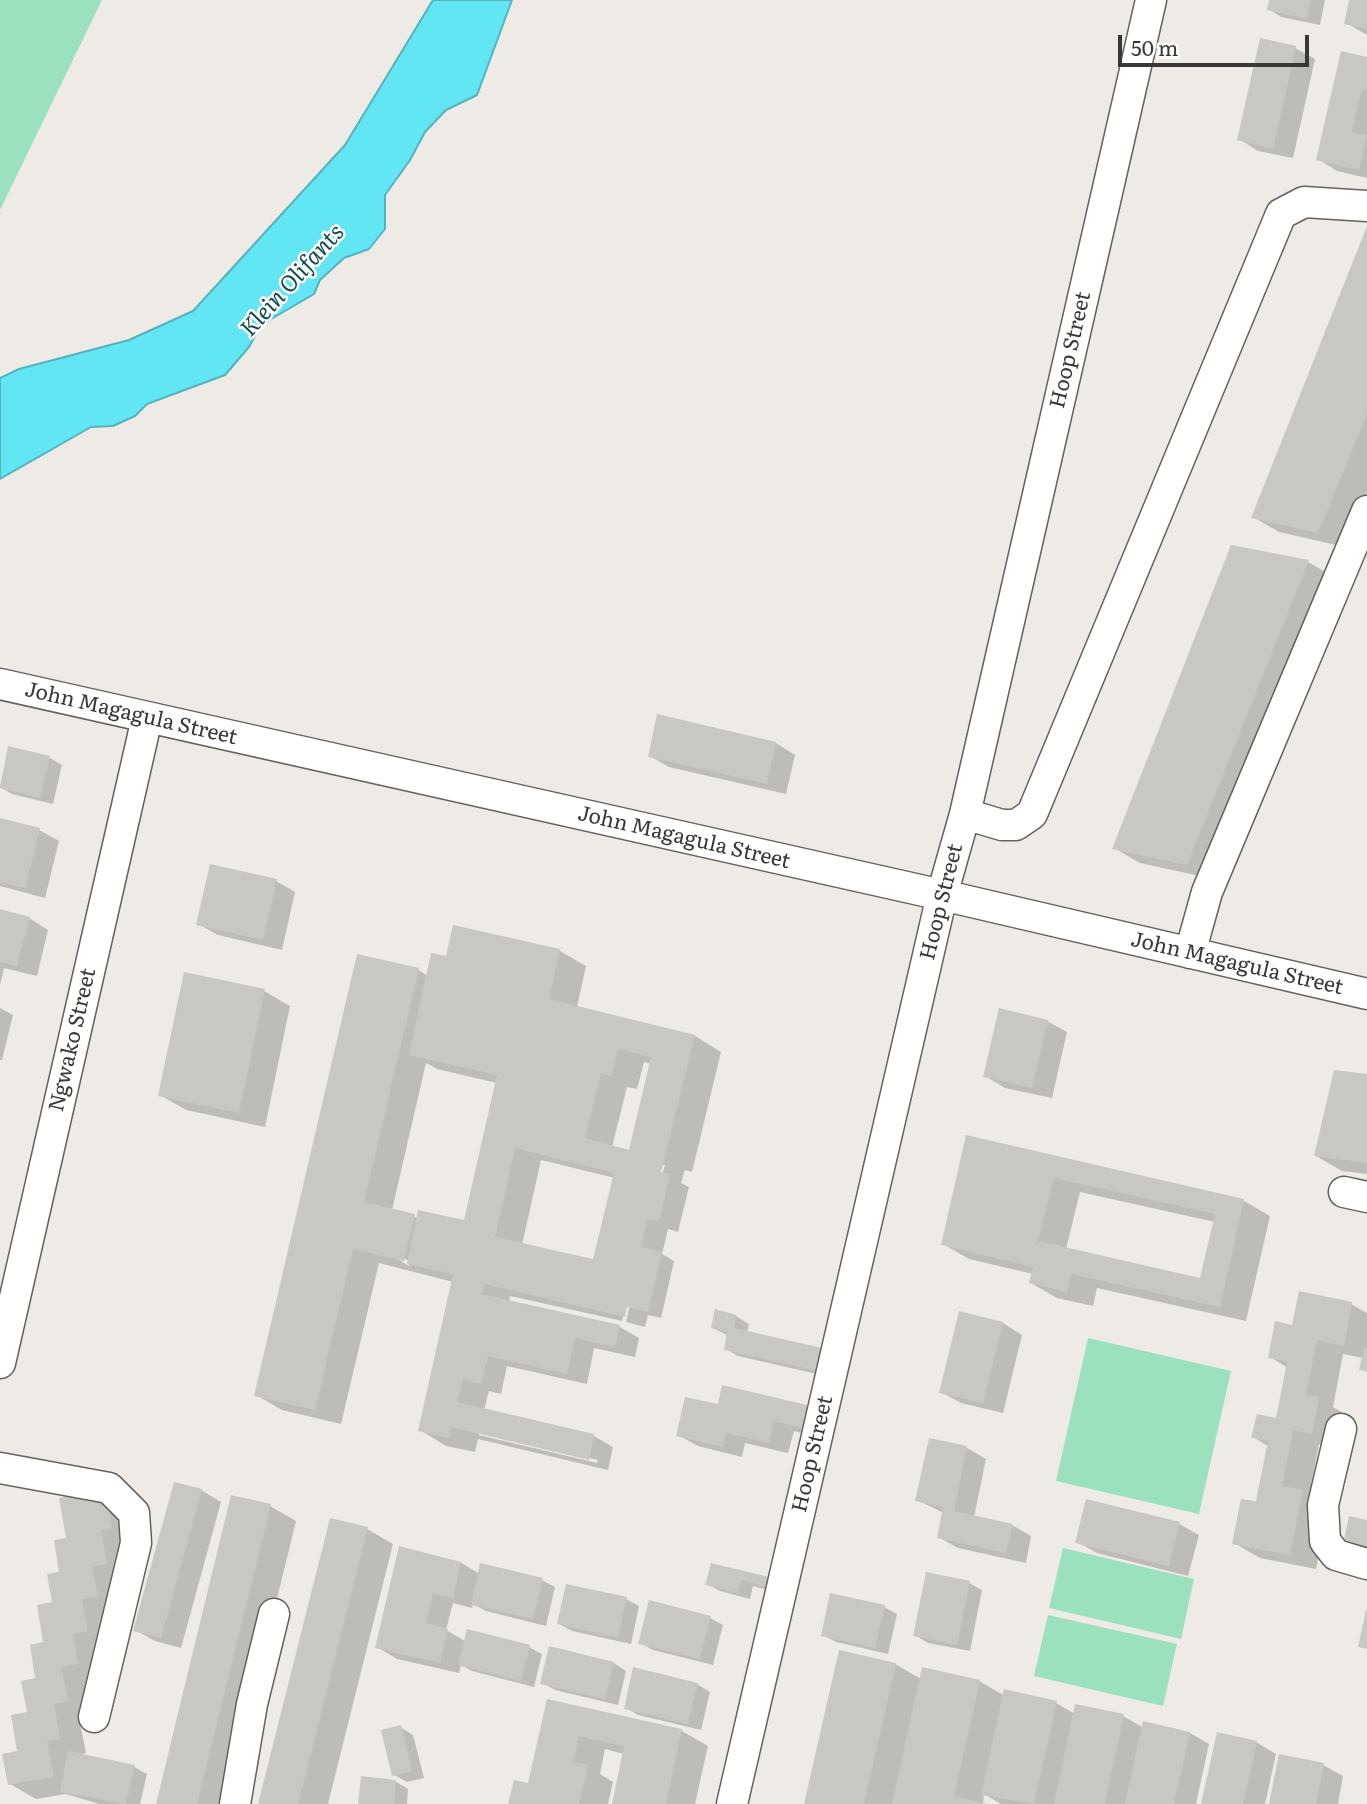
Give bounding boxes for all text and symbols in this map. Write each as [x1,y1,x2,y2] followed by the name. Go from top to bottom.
[1122,21,1313,65] scale bar
[1131,31,1178,62] text: 50 m
[235,219,351,343] water label: Klein Olifants
[1045,289,1097,411] street label: Hoop Street
[22,677,240,751] street label: John Magagula Street
[575,801,793,875] street label: John Magagula Street
[915,841,969,963] street label: Hoop Street
[1128,927,1346,1001] street label: John Magagula Street
[44,966,102,1114] street label: Ngwako Street
[787,1393,839,1515] street label: Hoop Street

